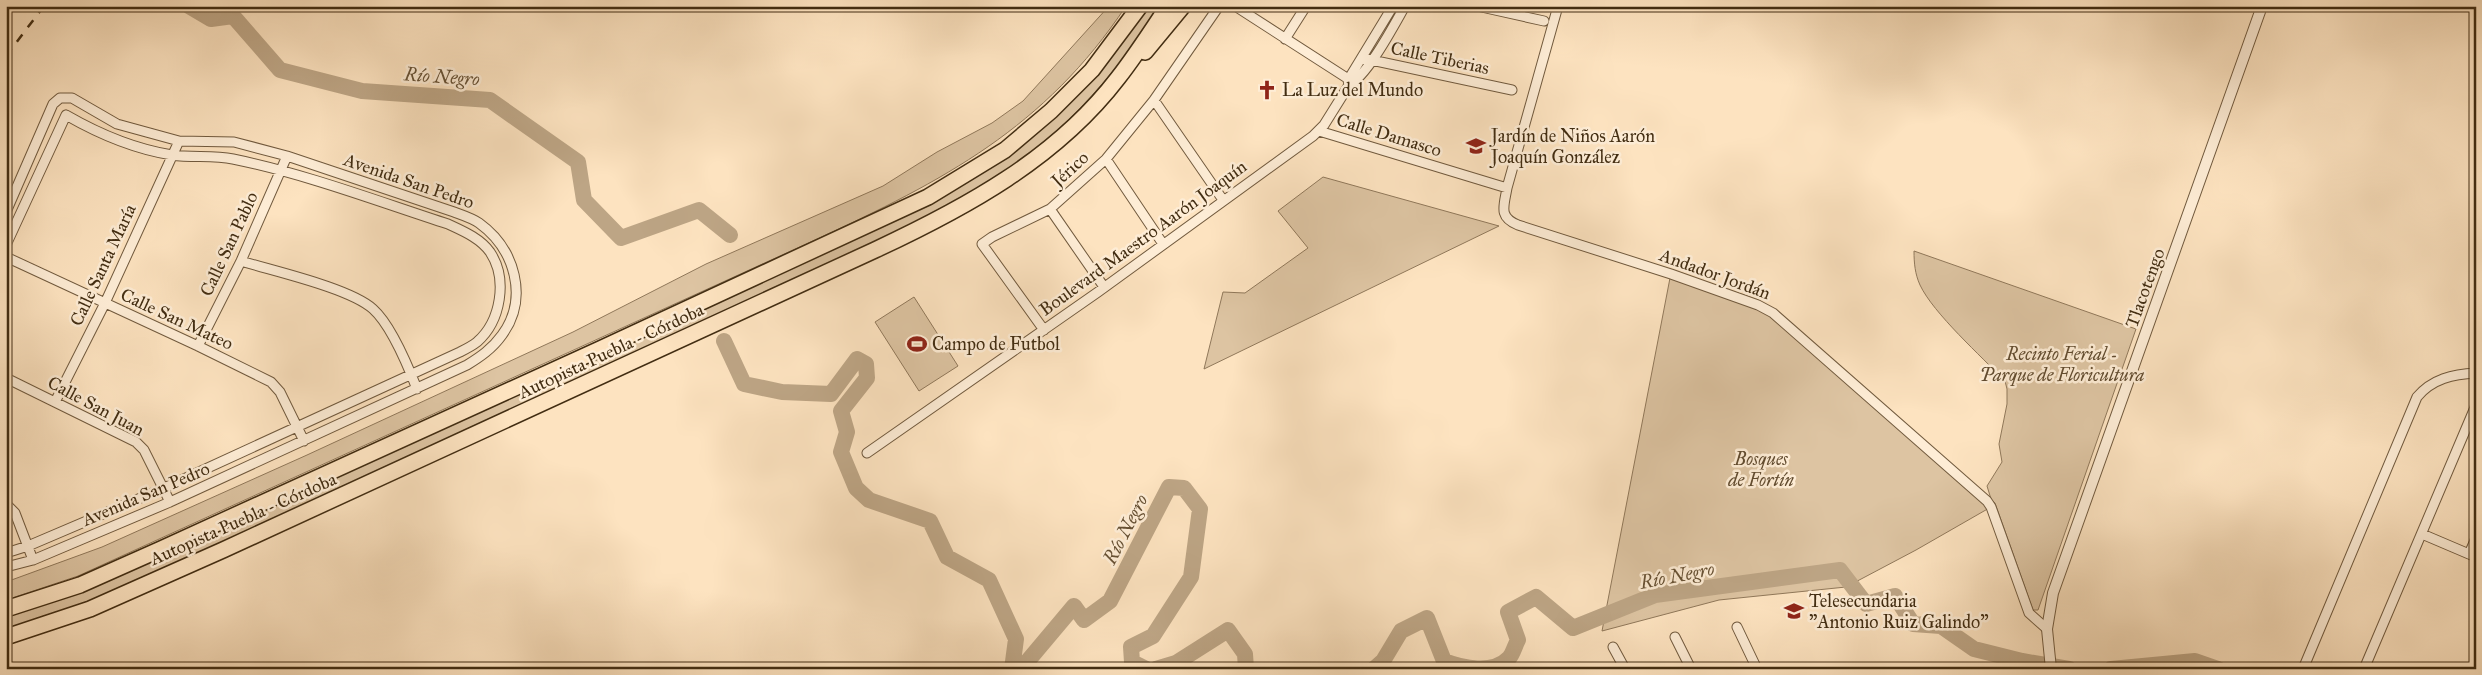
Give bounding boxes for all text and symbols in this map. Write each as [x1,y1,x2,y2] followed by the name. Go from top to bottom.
[1389,37,1491,79] street label: Calle Tiberias
[402,62,480,91] water label: Río Negro
[1256,79,1278,101] church icon: La Luz del Mundo
[1282,79,1423,101] place label: La Luz del Mundo
[1334,109,1444,161] street label: Calle Damasco
[1489,125,1655,169] place label: Jardín de Niños Aarón Joaquín González
[1465,135,1487,157] school or university icon: Jardín de Niños Aarón Joaquín González
[1045,146,1094,194] street label: Jérico
[340,148,477,214] street label: Avenida San Pedro
[1035,155,1252,321] street label: Boulevard Maestro Aarón Joaquín
[195,188,263,300] street label: Calle San Pablo
[65,200,141,329] street label: Calle Santa María
[1655,243,1774,305] street label: Andador Jordán
[2120,245,2170,331] street label: Tlacotengo
[117,283,237,355] street label: Calle San Mateo
[514,298,707,404] street label: Autopista Puebla - Córdoba
[906,333,928,355] sports icon: Campo de Futbol
[932,333,1060,355] place label: Campo de Futbol
[1980,343,2145,386] park label: Recinto Ferial - Parque de Floricultura
[43,371,148,442] street label: Calle San Juan
[1727,448,1794,491] park label: Bosques de Fortín
[78,457,213,531] street label: Avenida San Pedro
[145,468,340,570] street label: Autopista Puebla - Córdoba
[1098,490,1153,569] water label: Río Negro
[1637,557,1716,594] water label: Río Negro
[1809,590,1989,633] place label: Telesecundaria "Antonio Ruiz Galindo"
[1783,600,1805,622] school or university icon: Telesecundaria "Antonio Ruiz Galindo"

